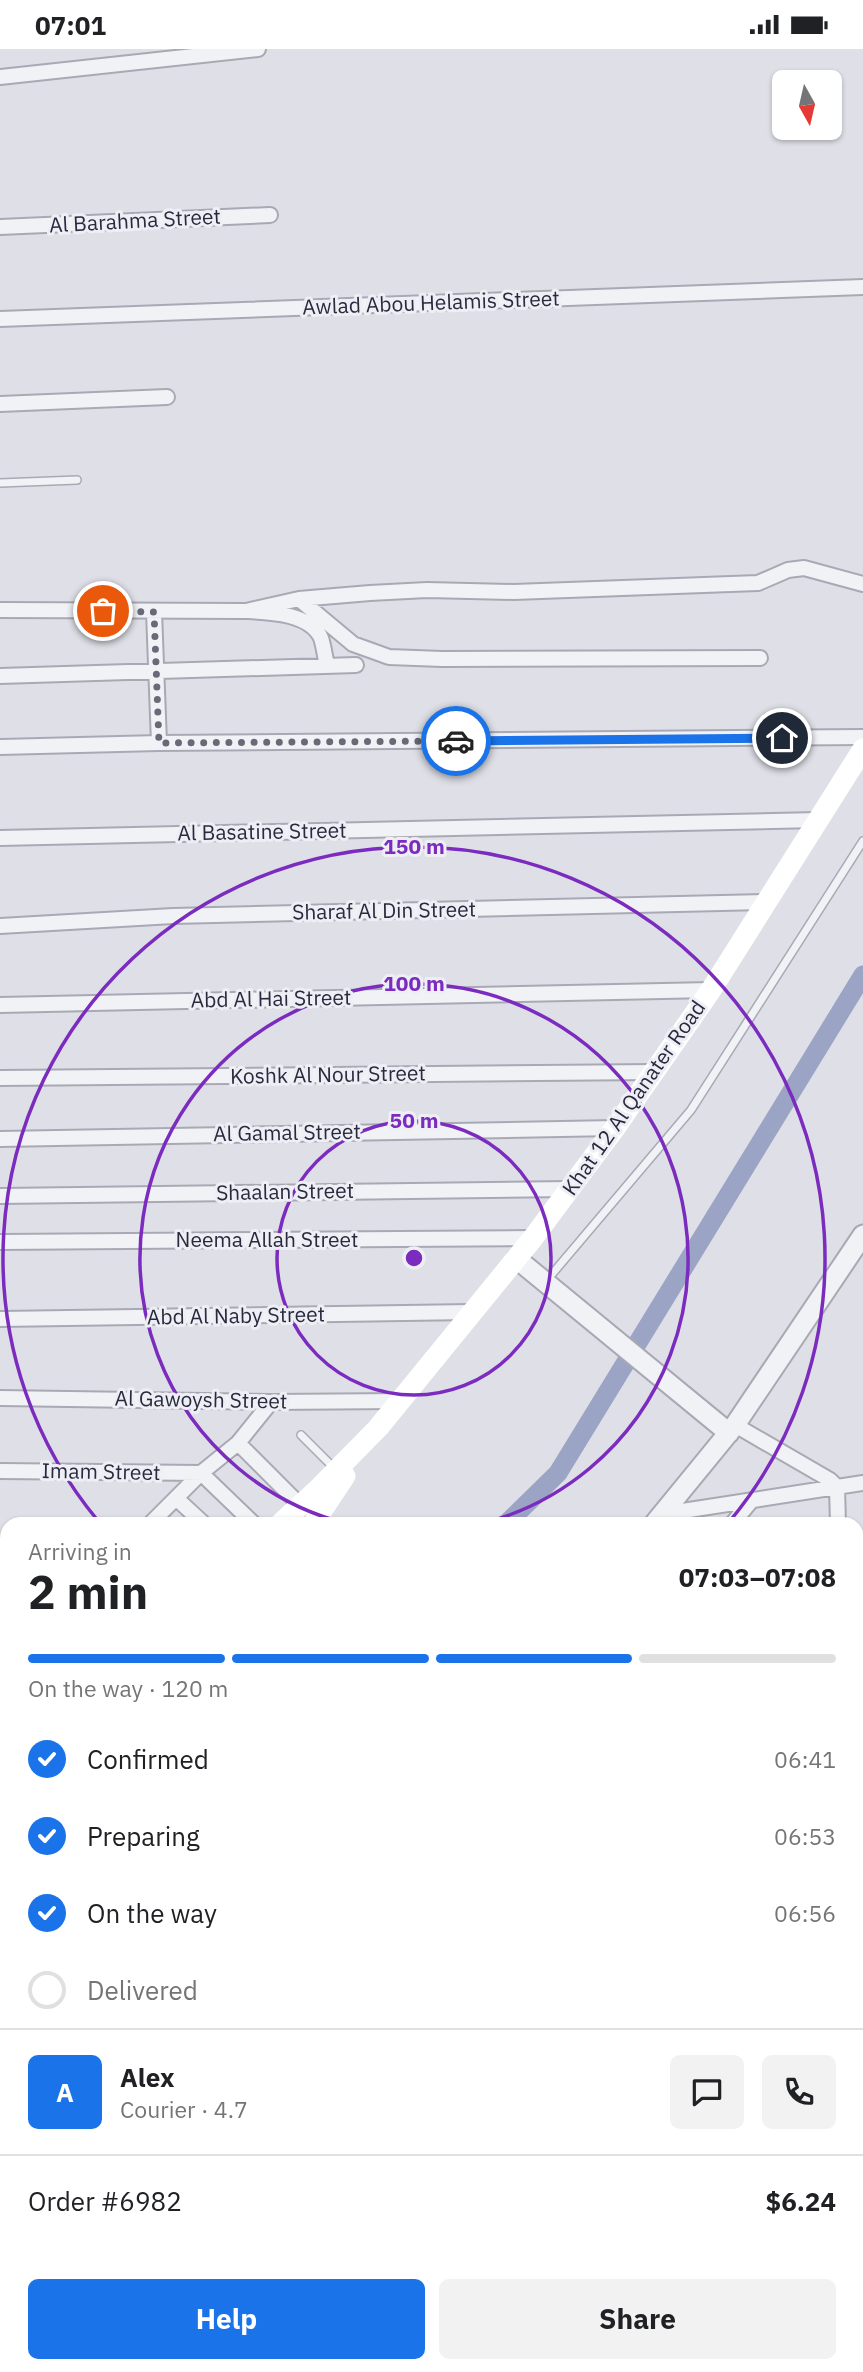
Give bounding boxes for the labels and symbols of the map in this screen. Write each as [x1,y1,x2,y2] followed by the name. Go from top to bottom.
[772,70,842,140] north arrow
[48,202,222,238] street label: Al Barahma Street
[302,284,560,320] street label: Awlad Abou Helamis Street
[73,581,133,641] pin
[421,706,491,776] courier
[752,708,812,768] pin
[177,816,347,846] street label: Al Basatine Street
[383,832,445,860] text: 150 m
[292,894,476,926] street label: Sharaf Al Din Street
[383,969,445,997] text: 100 m
[190,983,352,1013] street label: Abd Al Hai Street
[555,994,711,1201] street label: Khat 12 Al Qanater Road
[230,1058,426,1090] street label: Koshk Al Nour Street
[390,1106,438,1134] text: 50 m
[213,1117,361,1147] street label: Al Gamal Street
[216,1176,354,1206] street label: Shaalan Street
[176,1225,358,1253] street label: Neema Allah Street
[402,1246,426,1270] centre of rings
[147,1299,325,1331] street label: Abd Al Naby Street
[114,1383,288,1415] street label: Al Gawoysh Street
[41,1456,161,1486] street label: Imam Street

